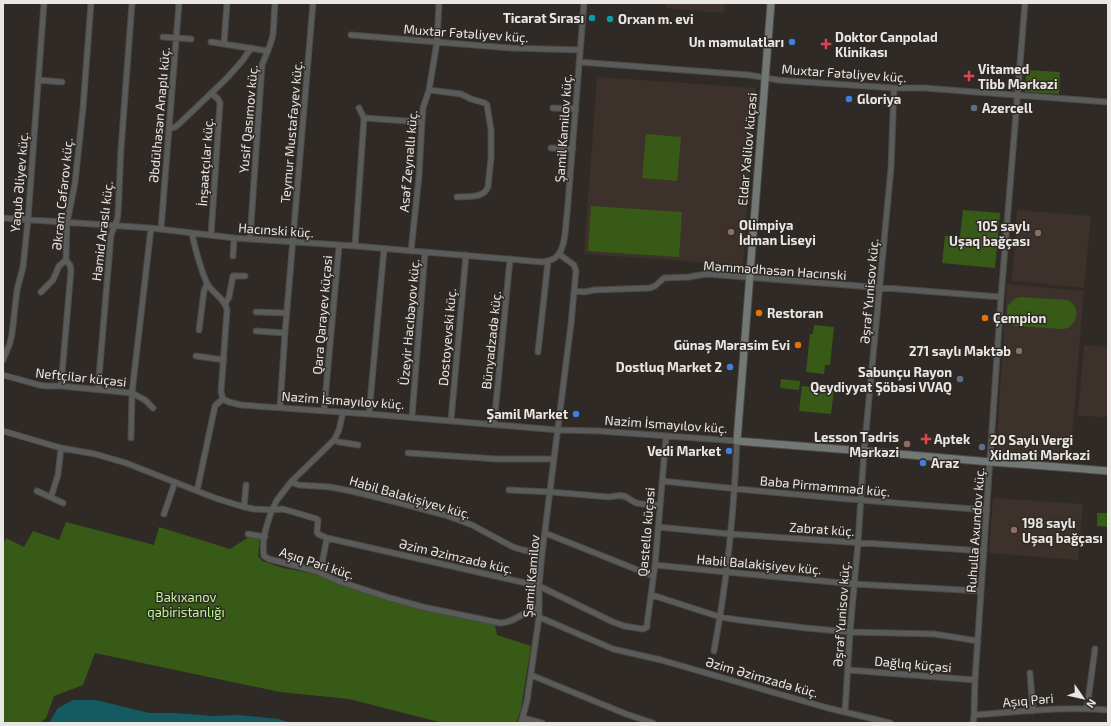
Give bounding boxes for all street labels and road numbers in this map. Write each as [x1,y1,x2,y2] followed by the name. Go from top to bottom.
[403,21,529,46] street label: Muxtar Fətəliyev küç.
[145,46,174,184] street label: Əbdülhəsən Anaplı küç.
[277,60,306,204] street label: Teymur Mustafayev küç.
[781,61,907,86] street label: Muxtar Fətəliyev küç.
[235,64,262,174] street label: Yusif Qasımov küç.
[551,73,576,183] street label: Şamil Kamilov küç.
[734,92,761,206] street label: Eldar Xəlilov küçəsi
[396,109,421,213] street label: Asəf Zeynallı küç.
[194,117,217,207] street label: İnşaatçılar küç.
[7,131,32,233] street label: Yaqub Əliyev küç.
[48,137,77,251] street label: Əkrəm Cəfərov küç.
[88,180,117,282] street label: Həmid Araslı küç.
[238,219,314,242] street label: Hacınski küç.
[856,238,883,345] street label: Əşrəf Yunisov küç.
[309,255,336,375] street label: Qara Qarayev küçəsi
[703,257,847,283] street label: Məmmədhəsən Hacınski
[395,258,423,386] street label: Üzeyir Hacıbəyov küç.
[435,287,460,387] street label: Dostoyevski küç.
[478,290,505,390] street label: Bünyadzadə küç.
[35,364,127,391] street label: Neftçilər küçəsi
[281,388,405,413] street label: Nazim İsmayılov küç.
[604,412,728,437] street label: Nazim İsmayılov küç.
[963,467,988,593] street label: Ruhulla Axundov küç.
[347,472,472,523] street label: Habil Balakişiyev küç.
[759,472,891,501] street label: Baba Pirməmməd küç.
[634,487,659,577] street label: Qastello küçəsi
[789,519,855,540] street label: Zabrat küç.
[519,534,544,618] street label: Şamil Kamilov
[397,535,514,578] street label: Əzim Əzimzadə küç.
[277,543,356,584] street label: Aşıq Pəri küç.
[696,551,822,578] street label: Habil Balakişiyev küç.
[829,561,854,667] street label: Əşrəf Yunisov küç.
[704,653,820,702] street label: Əzim Əzimzadə küç.
[874,653,952,676] street label: Dağlıq küçəsi
[1002,690,1054,711] street label: Aşıq Pəri

